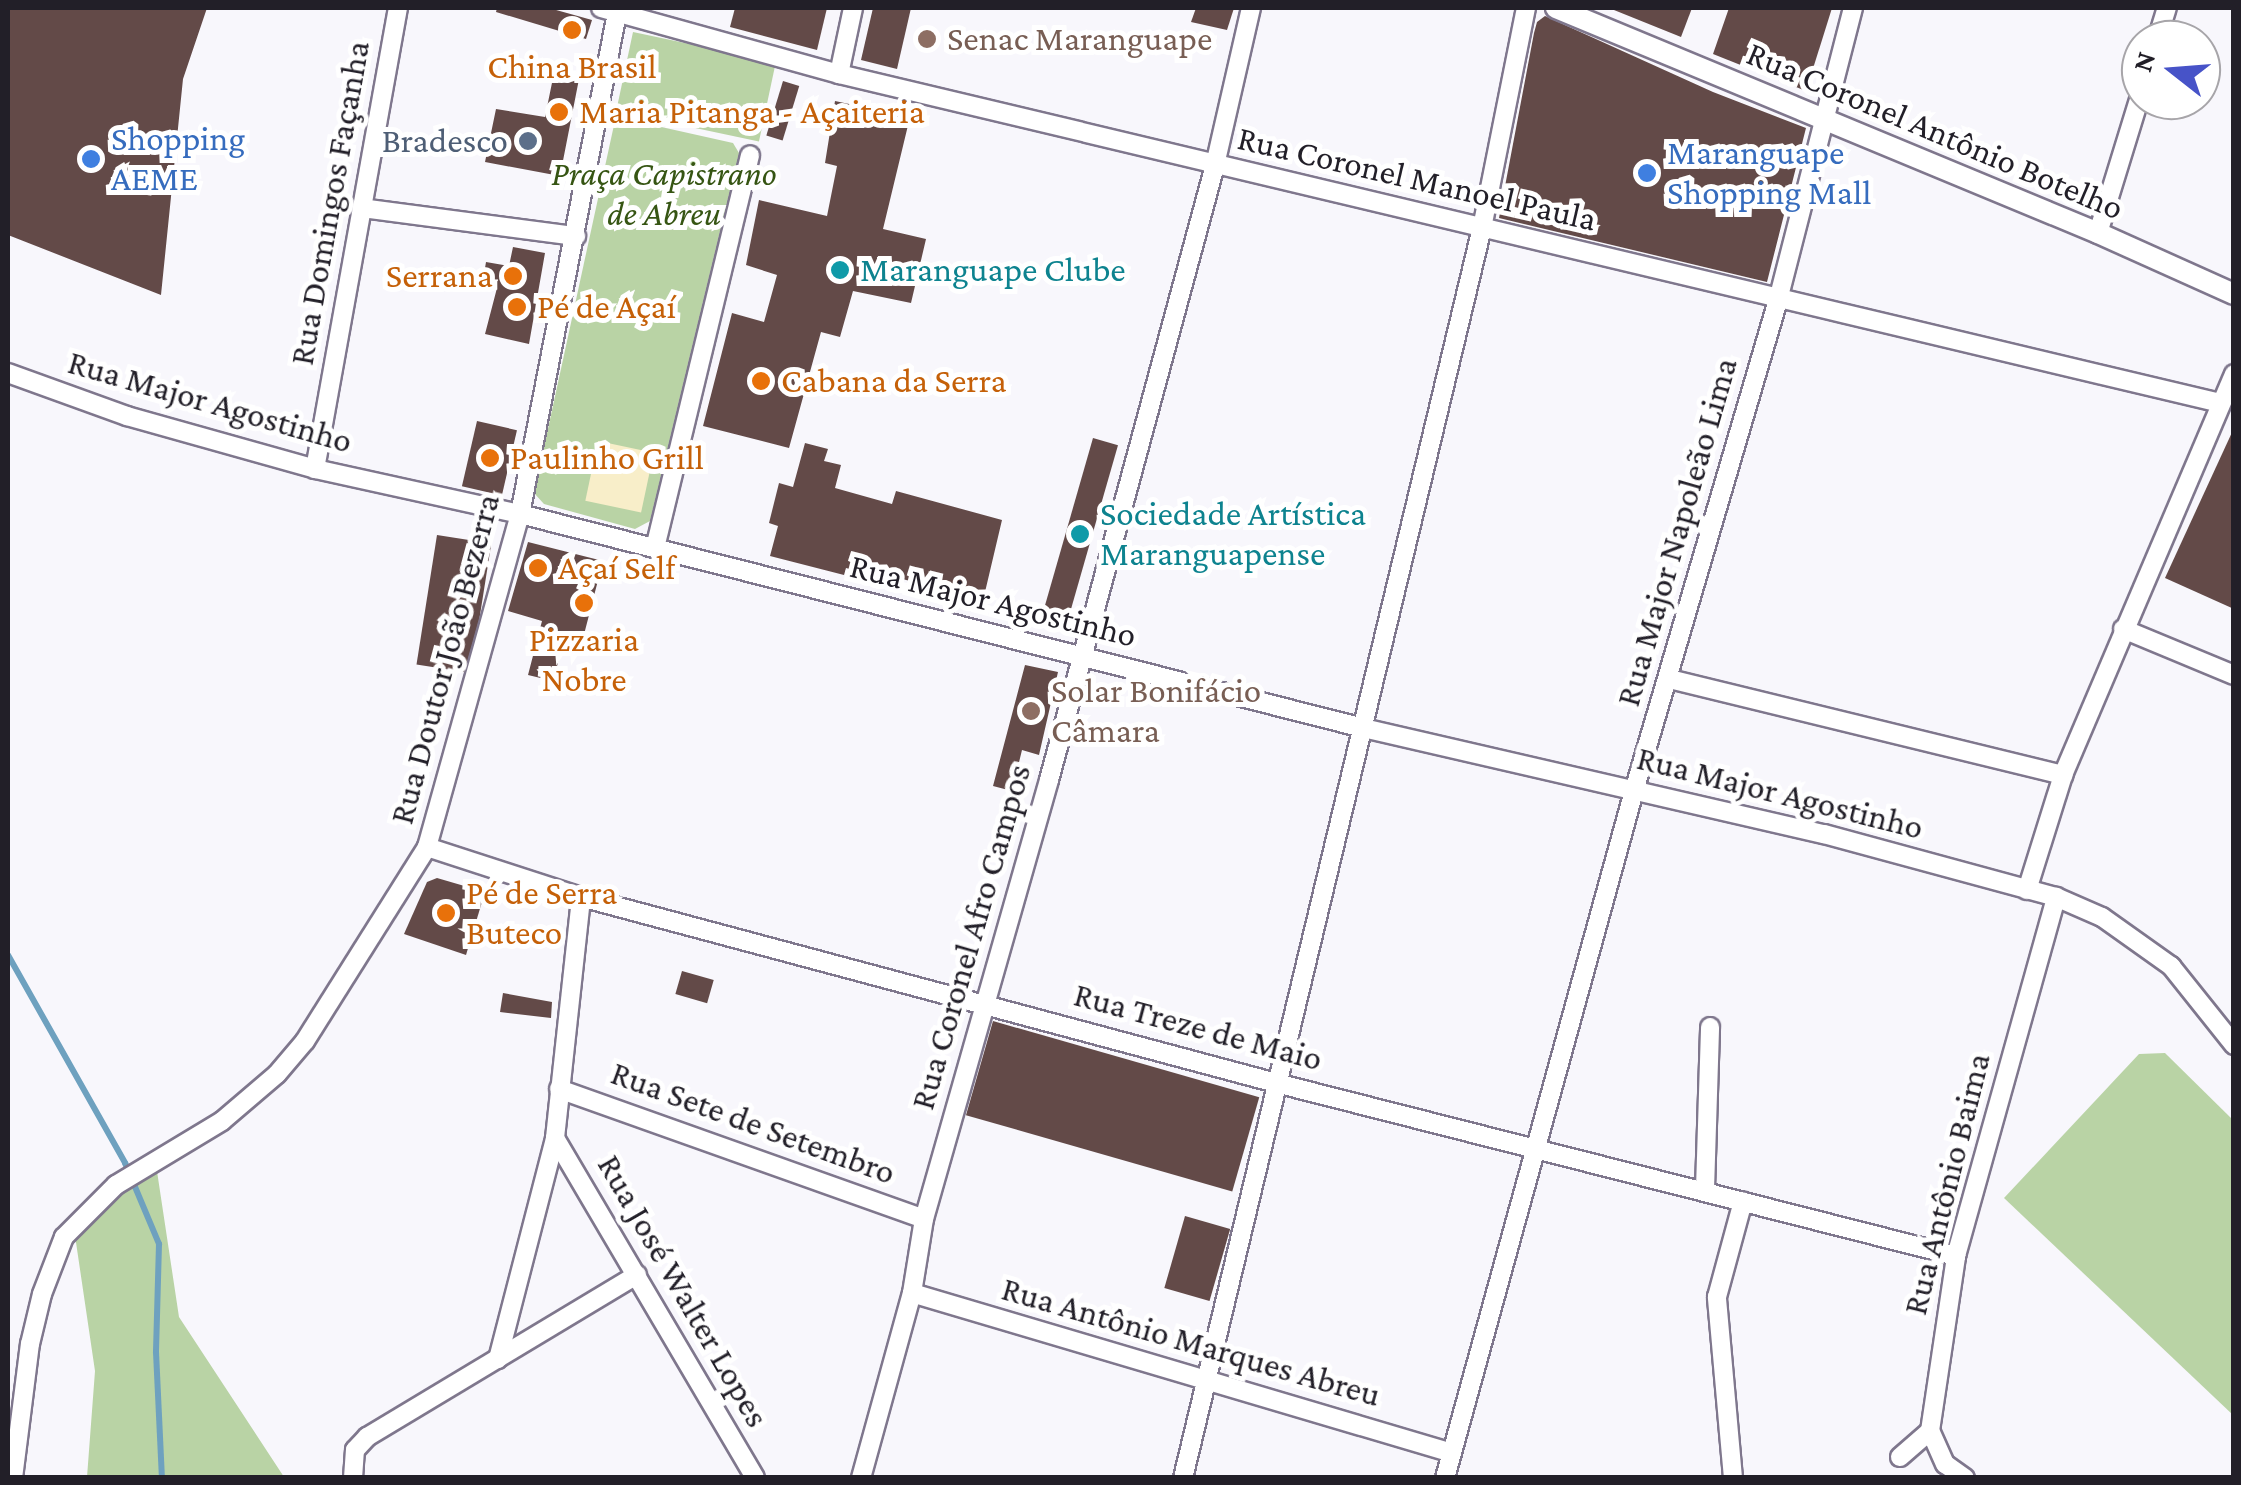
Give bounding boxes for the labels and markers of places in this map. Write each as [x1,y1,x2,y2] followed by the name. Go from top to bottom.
[947,18,1212,60] place label: Senac Maranguape
[561,19,583,41] marker: China Brasil
[916,28,938,50] marker: Senac Maranguape
[487,46,657,88] place label: China Brasil
[579,91,925,133] place label: Maria Pitanga - Açaiteria
[548,101,570,123] marker: Maria Pitanga - Açaiteria
[111,118,245,200] place label: Shopping AEME
[382,120,508,162] place label: Bradesco
[517,130,539,152] marker: Bradesco
[1667,132,1871,214] place label: Maranguape Shopping Mall
[80,148,102,170] marker: Shopping AEME
[1636,162,1658,184] marker: Maranguape Shopping Mall
[860,249,1126,291] place label: Maranguape Clube
[386,255,493,297] place label: Serrana
[829,259,851,281] marker: Maranguape Clube
[502,265,524,287] marker: Serrana
[537,286,676,328] place label: Pé de Açaí
[506,296,528,318] marker: Pé de Açaí
[781,360,1007,402] place label: Cabana da Serra
[750,370,772,392] marker: Cabana da Serra
[510,437,704,479] place label: Paulinho Grill
[479,447,501,469] marker: Paulinho Grill
[1100,493,1366,575] place label: Sociedade Artística Maranguapense
[1069,523,1091,545] marker: Sociedade Artística Maranguapense
[558,547,676,589] place label: Açaí Self
[527,557,549,579] marker: Açaí Self
[573,592,595,614] marker: Pizzaria Nobre
[529,619,639,701] place label: Pizzaria Nobre
[1051,670,1261,752] place label: Solar Bonifácio Câmara
[1020,700,1042,722] marker: Solar Bonifácio Câmara
[466,872,617,954] place label: Pé de Serra Buteco
[435,902,457,924] marker: Pé de Serra Buteco

